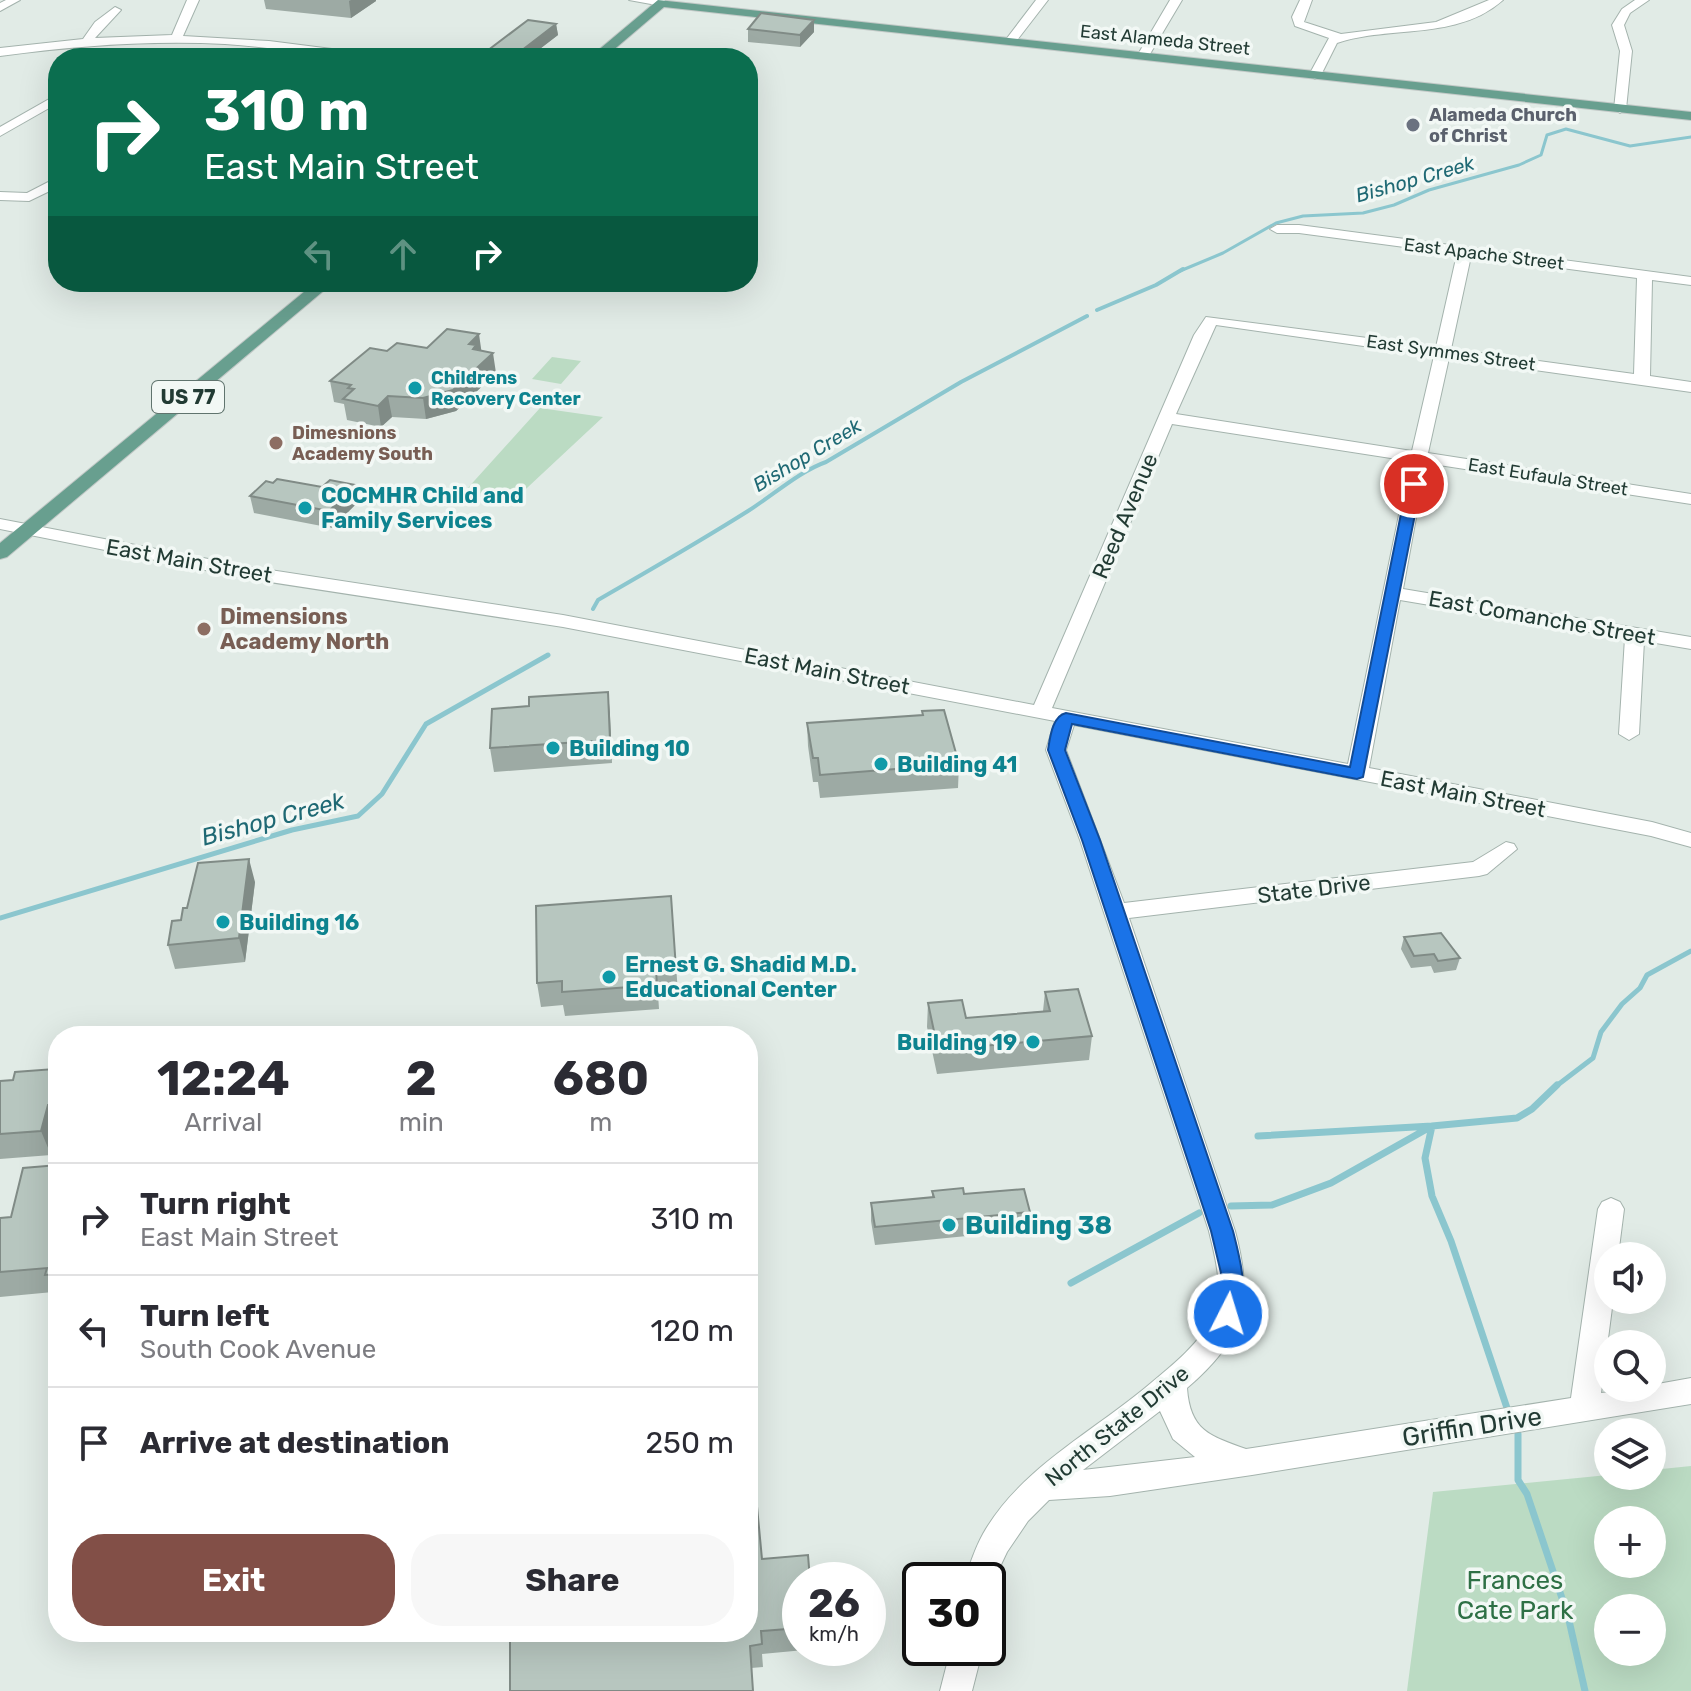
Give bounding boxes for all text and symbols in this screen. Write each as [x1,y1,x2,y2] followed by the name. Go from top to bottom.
[1079,20,1251,60] street label: East Alameda Street
[204,78,369,144] text: 310 m
[72,80,176,184] icon: right
[1429,104,1577,147] place label: Alameda Church of Christ
[1404,116,1422,134] marker: Alameda Church of Christ
[204,145,479,188] text: East Main Street
[1353,150,1478,207] water label: Bishop Creek
[297,232,341,276] icon: left
[381,232,425,276] icon: ahead
[465,232,509,276] icon: right
[1403,233,1565,275] street label: East Apache Street
[1365,330,1537,376] street label: East Symmes Street
[431,367,581,410] place label: Childrens Recovery Center
[406,379,424,397] marker: Childrens Recovery Center
[152,381,224,413] road number: US 77
[748,413,866,497] water label: Bishop Creek
[292,422,433,465] place label: Dimesnions Academy South
[267,434,285,452] marker: Dimesnions Academy South
[1086,449,1164,583] street label: Reed Avenue
[1380,450,1448,518] pin
[1467,454,1629,500] street label: East Eufaula Street
[1392,462,1436,506] icon: arrive
[321,482,524,534] place label: COCMHR Child and Family Services
[296,499,314,517] marker: COCMHR Child and Family Services
[104,533,274,589] street label: East Main Street
[1426,585,1658,651] street label: East Comanche Street
[220,603,389,655] place label: Dimensions Academy North
[195,620,213,638] marker: Dimensions Academy North
[742,642,912,700] street label: East Main Street
[569,735,690,762] place label: Building 10
[544,739,562,757] marker: Building 10
[897,751,1018,778] place label: Building 41
[872,755,890,773] marker: Building 41
[1378,765,1548,823] street label: East Main Street
[198,786,348,852] water label: Bishop Creek
[1256,869,1372,909] street label: State Drive
[239,909,359,936] place label: Building 16
[214,913,232,931] marker: Building 16
[625,951,857,1003] place label: Ernest G. Shadid M.D. Educational Center
[600,968,618,986] marker: Ernest G. Shadid M.D. Educational Center
[897,1029,1017,1056] place label: Building 19
[1024,1033,1042,1051] marker: Building 19
[157,1050,290,1107] text: 12:24
[406,1050,437,1107] text: 2
[553,1050,649,1107] text: 680
[184,1107,262,1138] text: Arrival
[399,1107,444,1138] text: min
[589,1107,612,1138] text: m
[140,1186,291,1222] text: Turn right
[72,1197,116,1241] icon: right
[651,1201,734,1237] text: 310 m
[965,1210,1112,1241] place label: Building 38
[940,1216,958,1234] marker: Building 38
[140,1222,338,1253] text: East Main Street
[1594,1242,1666,1666] map controls
[1594,1242,1666,1314] button: sound
[1186,1272,1270,1356] position arrow
[140,1298,270,1334] text: Turn left
[72,1309,116,1353] icon: left
[650,1313,734,1349] text: 120 m
[1594,1330,1666,1402] button: search
[140,1334,376,1365] text: South Cook Avenue
[1040,1360,1194,1492] street label: North State Drive
[1400,1401,1544,1453] street label: Griffin Drive
[1594,1418,1666,1490] button: layers
[72,1421,116,1465] icon: arrive
[140,1425,450,1461] text: Arrive at destination
[646,1425,734,1461] text: 250 m
[1594,1506,1666,1578] button: +
[72,1534,395,1626] button: Exit
[411,1534,734,1626] button: Share
[902,1562,1006,1666] speed limit sign: 30
[1457,1565,1574,1626] park label: Frances Cate Park
[808,1580,860,1627] text: 26
[1594,1594,1666,1666] button: −
[809,1622,859,1646] text: km/h

